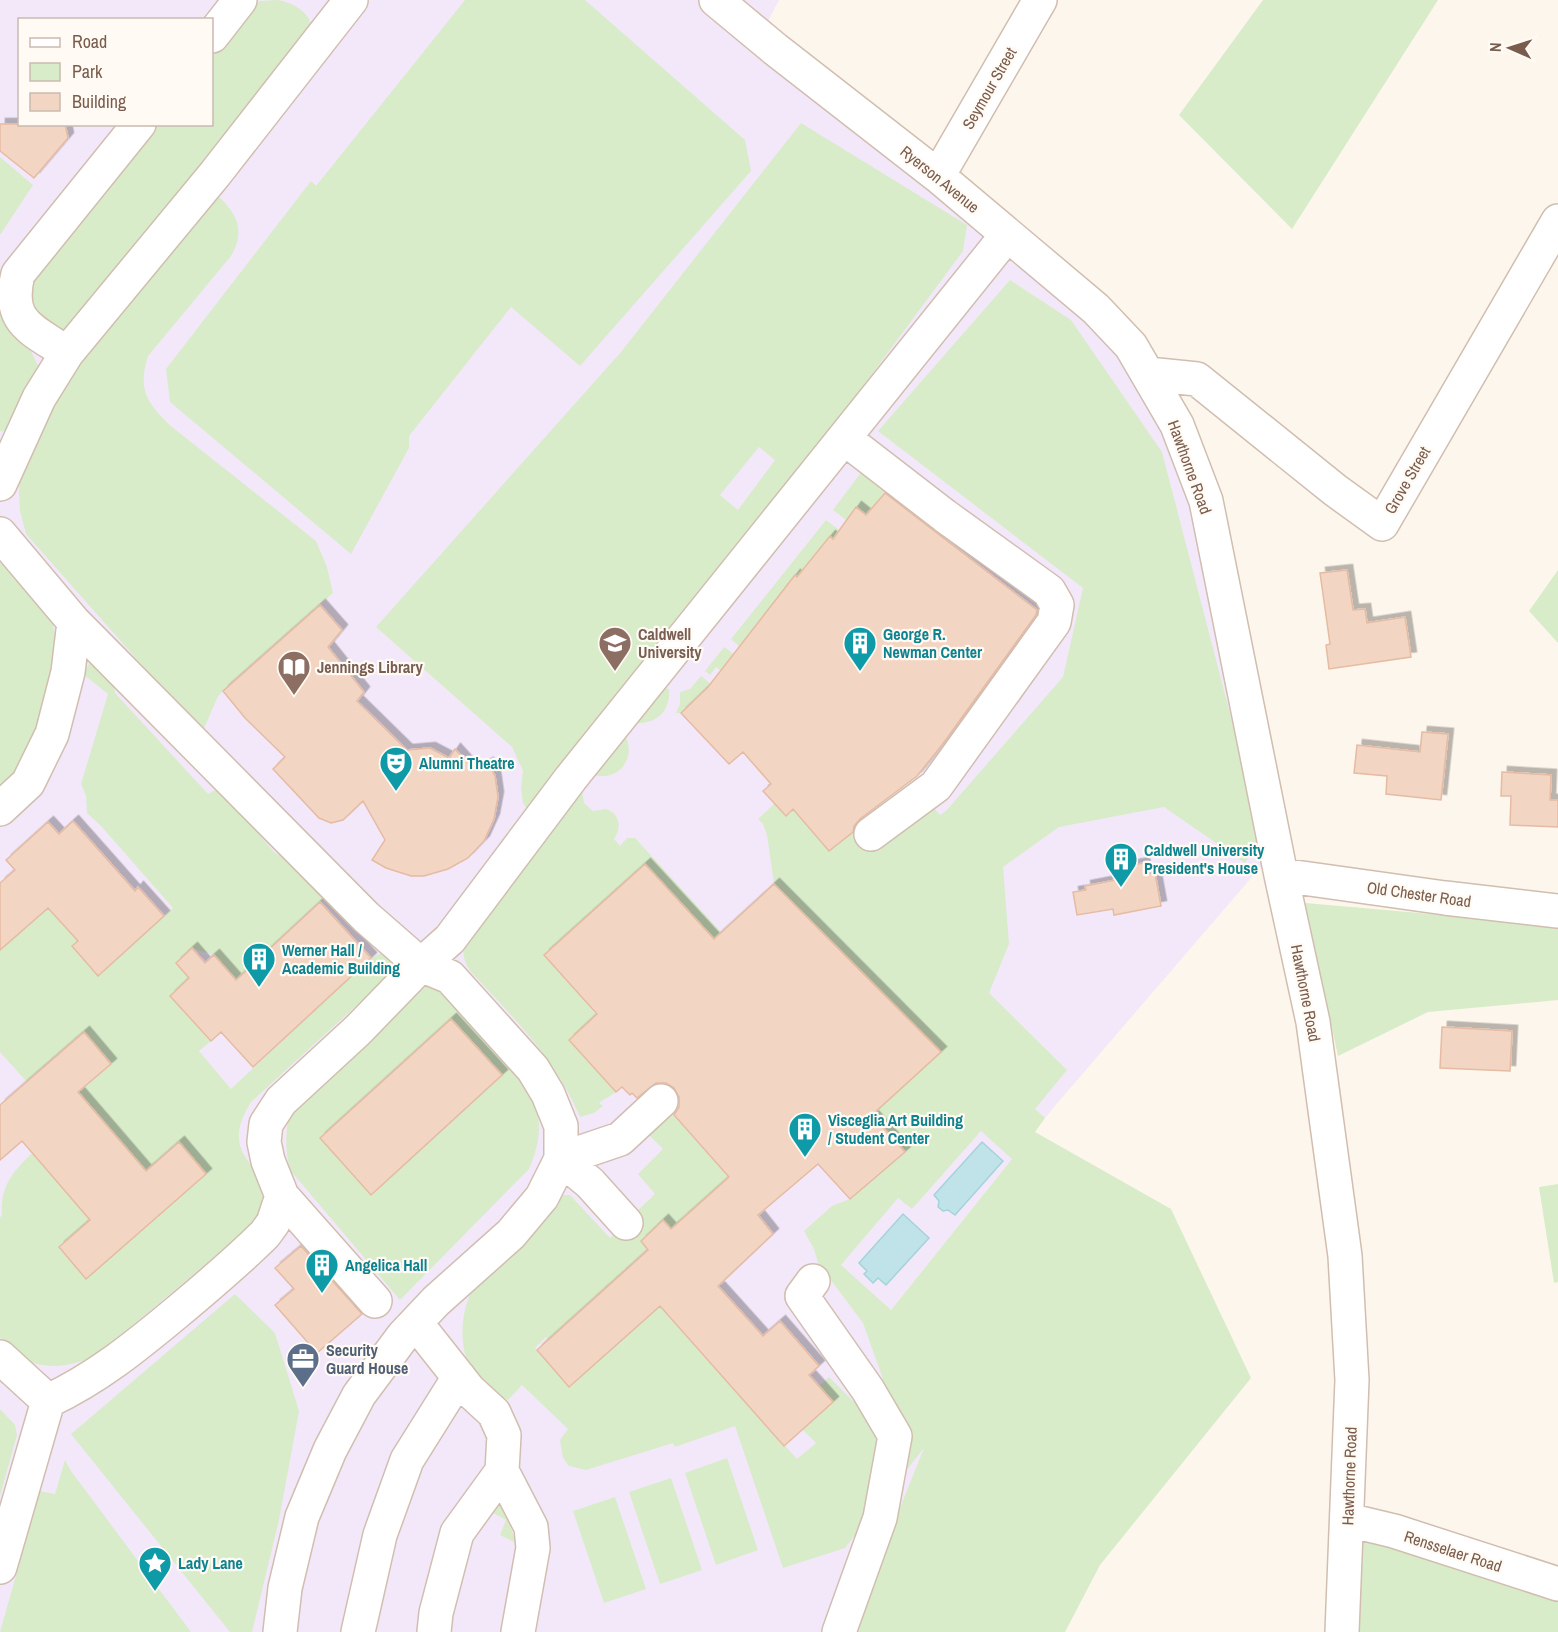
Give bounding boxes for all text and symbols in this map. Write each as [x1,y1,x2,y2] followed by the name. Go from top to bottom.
[18,18,213,126] legend
[1480,18,1540,78] north arrow
[72,29,107,54] text: Road
[1484,42,1506,53] text: N
[957,43,1021,133] street label: Seymour Street
[72,59,103,84] text: Park
[72,89,127,114] text: Building
[896,140,984,218] street label: Ryerson Avenue
[1163,417,1217,517] street label: Hawthorne Road
[1379,442,1435,518] street label: Grove Street
[638,623,702,663] place label: Caldwell University
[883,623,983,663] place label: George R. Newman Center
[597,625,633,672] school or university icon: Caldwell University
[842,625,878,672] building icon: George R. Newman Center
[276,649,312,696] library icon: Jennings Library
[317,656,423,678] place label: Jennings Library
[378,745,414,792] theatre icon: Alumni Theatre
[419,752,515,774] place label: Alumni Theatre
[1144,839,1265,879] place label: Caldwell University President's House
[1103,841,1139,888] building icon: Caldwell University President's House
[1365,876,1473,912] street label: Old Chester Road
[282,939,400,979] place label: Werner Hall / Academic Building
[241,941,277,988] building icon: Werner Hall / Academic Building
[1286,943,1326,1043] street label: Hawthorne Road
[828,1109,963,1149] place label: Visceglia Art Building / Student Center
[787,1111,823,1158] building icon: Visceglia Art Building / Student Center
[304,1247,340,1294] building icon: Angelica Hall
[345,1254,427,1276] place label: Angelica Hall
[326,1339,408,1379] place label: Security Guard House
[285,1341,321,1388] office icon: Security Guard House
[1336,1426,1362,1526] street label: Hawthorne Road
[1401,1525,1505,1577] street label: Rensselaer Road
[137,1545,173,1592] place icon: Lady Lane
[178,1552,243,1574] place label: Lady Lane

